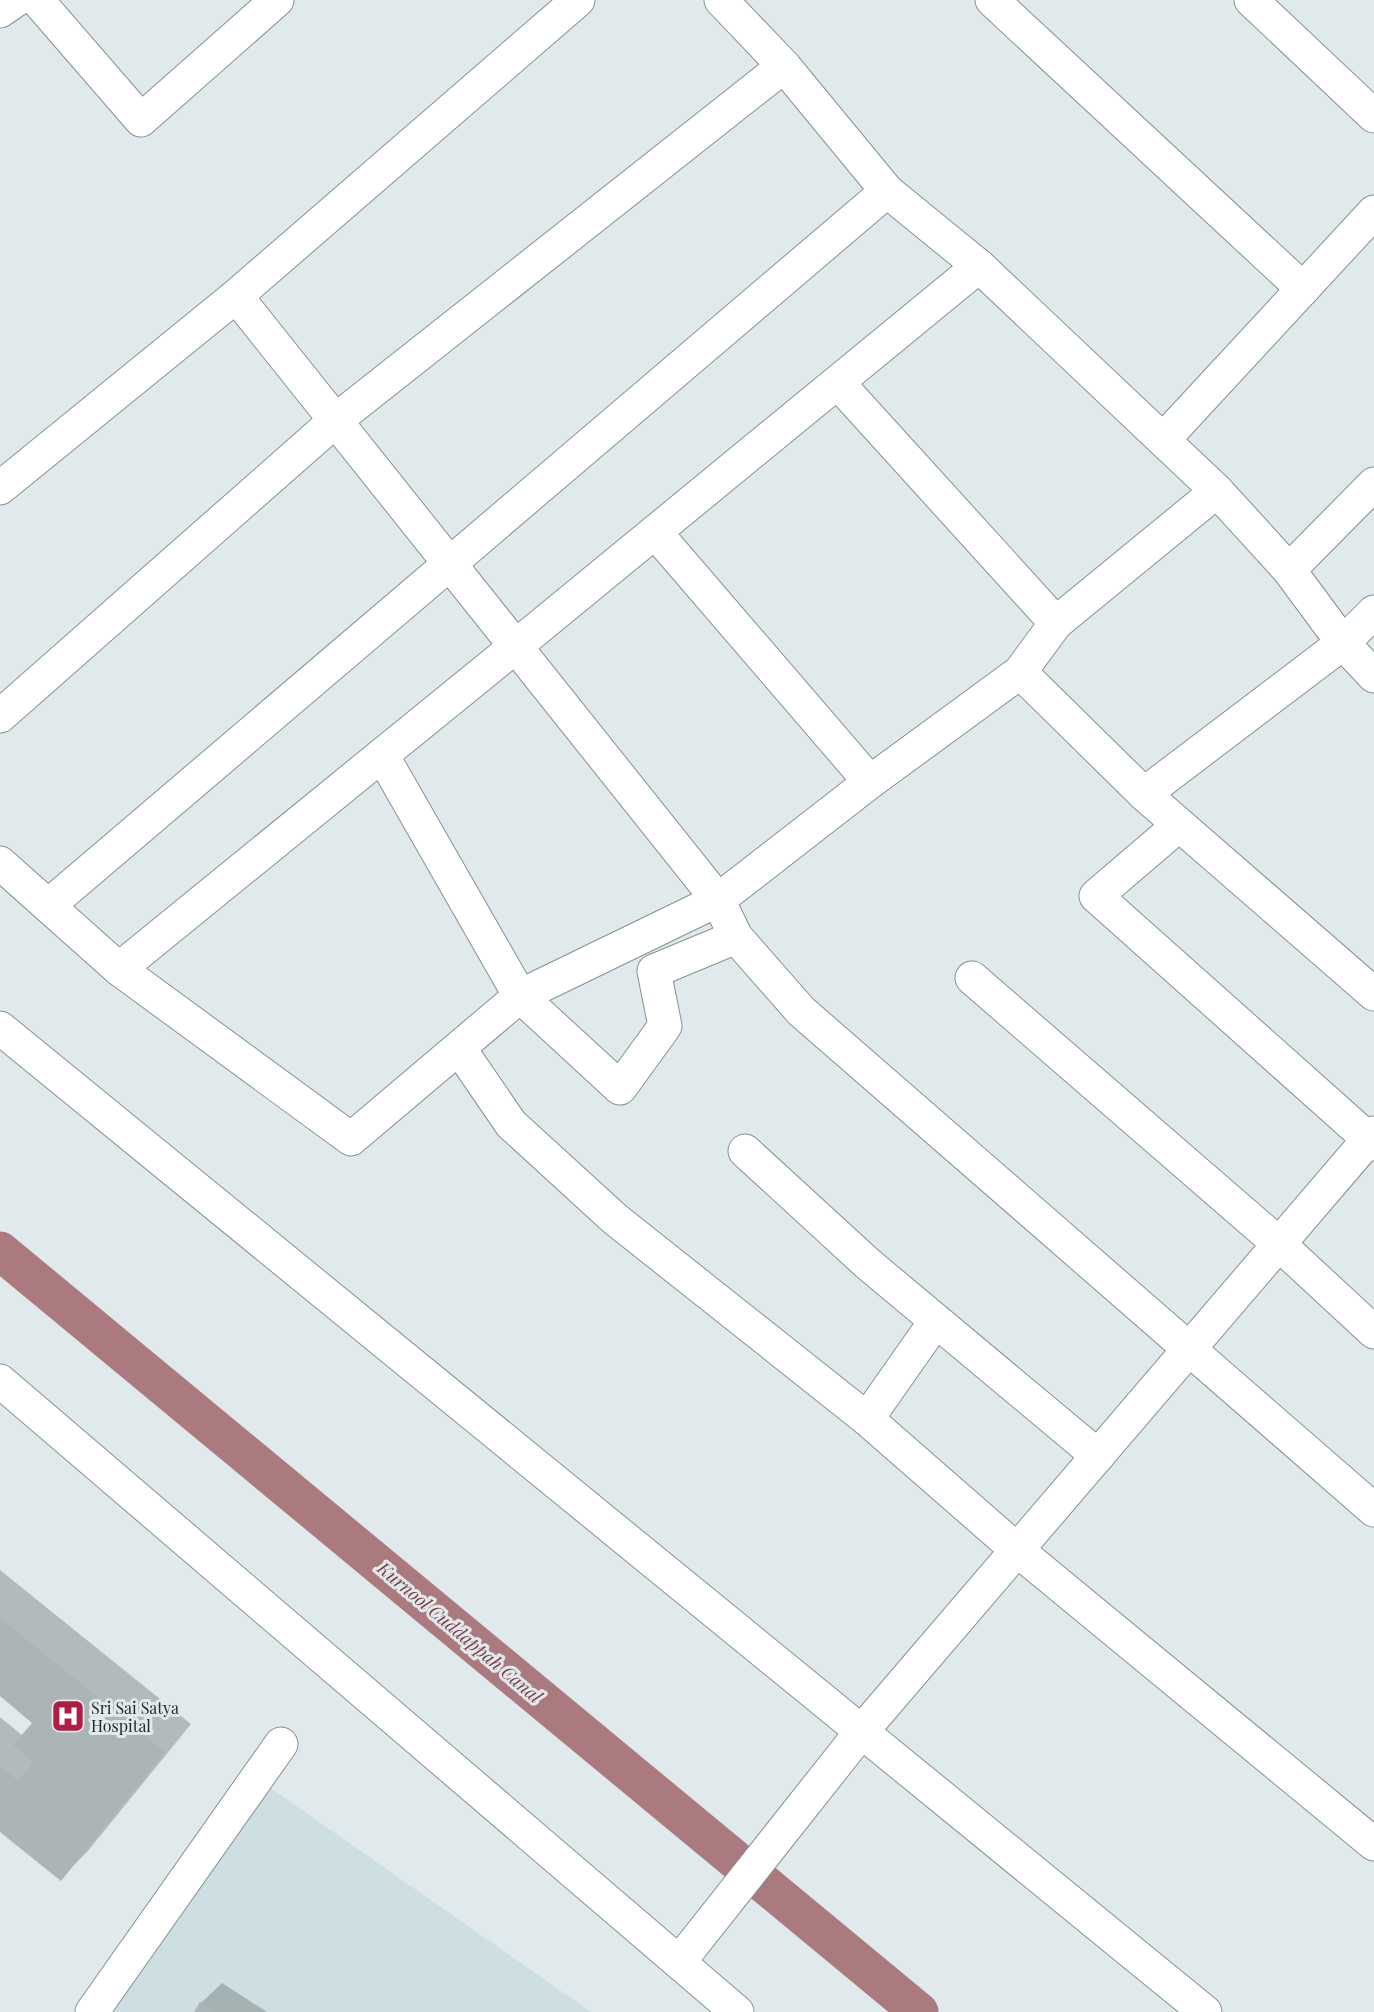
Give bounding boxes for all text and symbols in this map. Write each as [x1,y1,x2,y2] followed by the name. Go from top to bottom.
[372,1555,548,1709] water label: Kurnool Cuddappah Canal
[91,1697,179,1736] place label: Sri Sai Satya Hospital
[50,1698,86,1734] hospital icon: Sri Sai Satya Hospital

